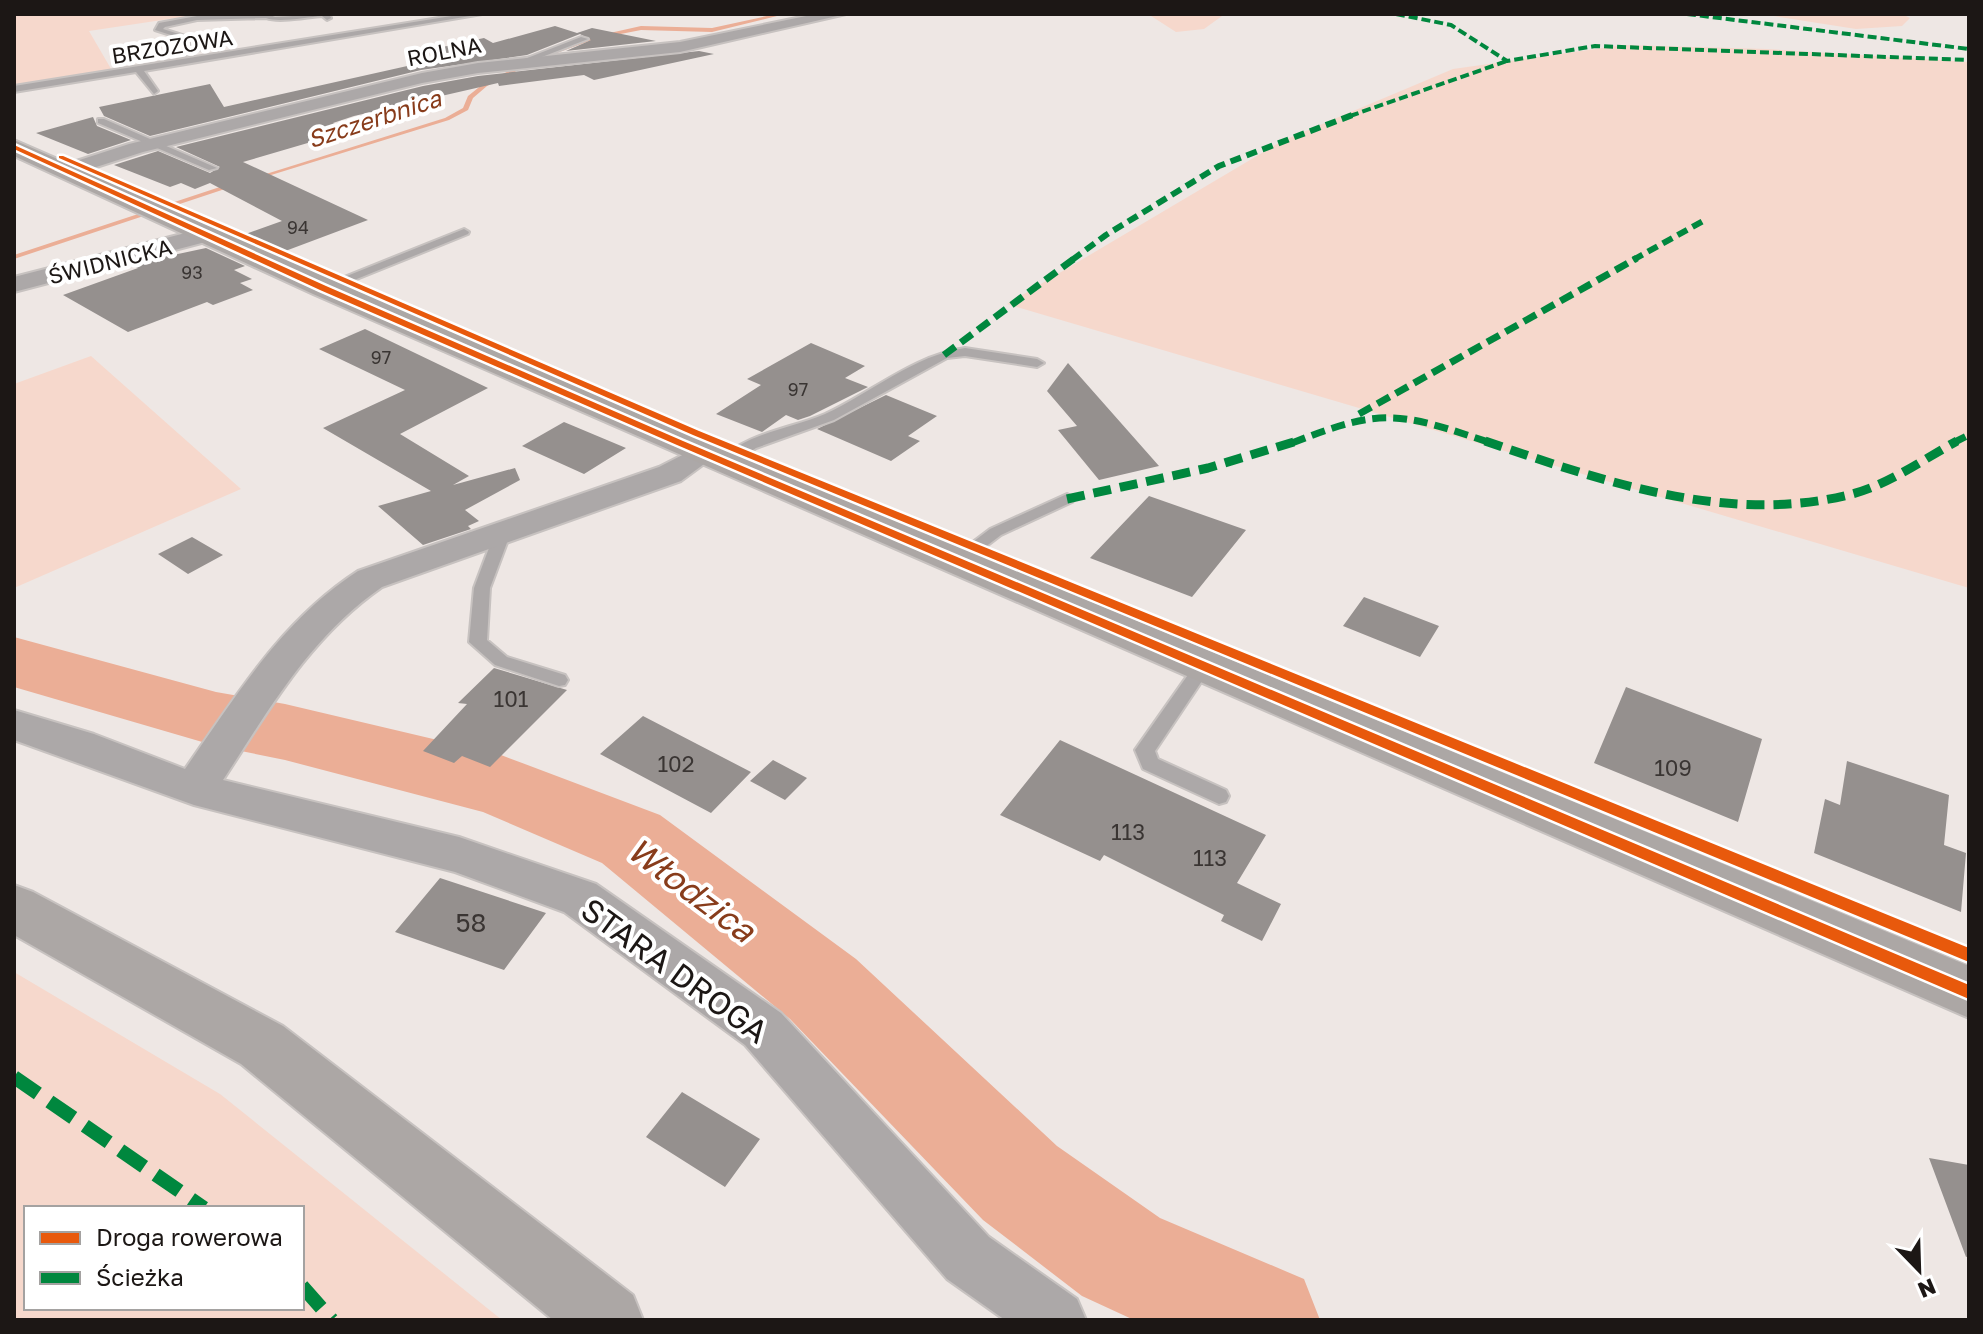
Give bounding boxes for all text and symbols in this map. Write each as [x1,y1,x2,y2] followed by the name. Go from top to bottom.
[109,23,235,69] street label: BRZOZOWA
[404,31,484,71] street label: ROLNA
[304,82,446,153] water label: Szczerbnica
[287,216,309,238] house number: 94
[45,233,175,289] street label: ŚWIDNICKA
[181,261,203,283] house number: 93
[371,346,391,368] house number: 97
[788,378,808,400] house number: 97
[494,685,529,712] house number: 101
[657,750,695,777] house number: 102
[1654,754,1692,781] house number: 109
[1111,818,1145,845] house number: 113
[621,828,765,951] water label: Włodzica
[1193,844,1227,871] house number: 113
[574,890,776,1050] street label: STARA DROGA
[456,907,486,938] house number: 58
[24,1206,304,1310] legend
[96,1222,283,1251] text: Droga rowerowa
[1879,1230,1959,1310] north arrow
[96,1262,184,1291] text: Ścieżka
[1914,1273,1940,1305] text: N

